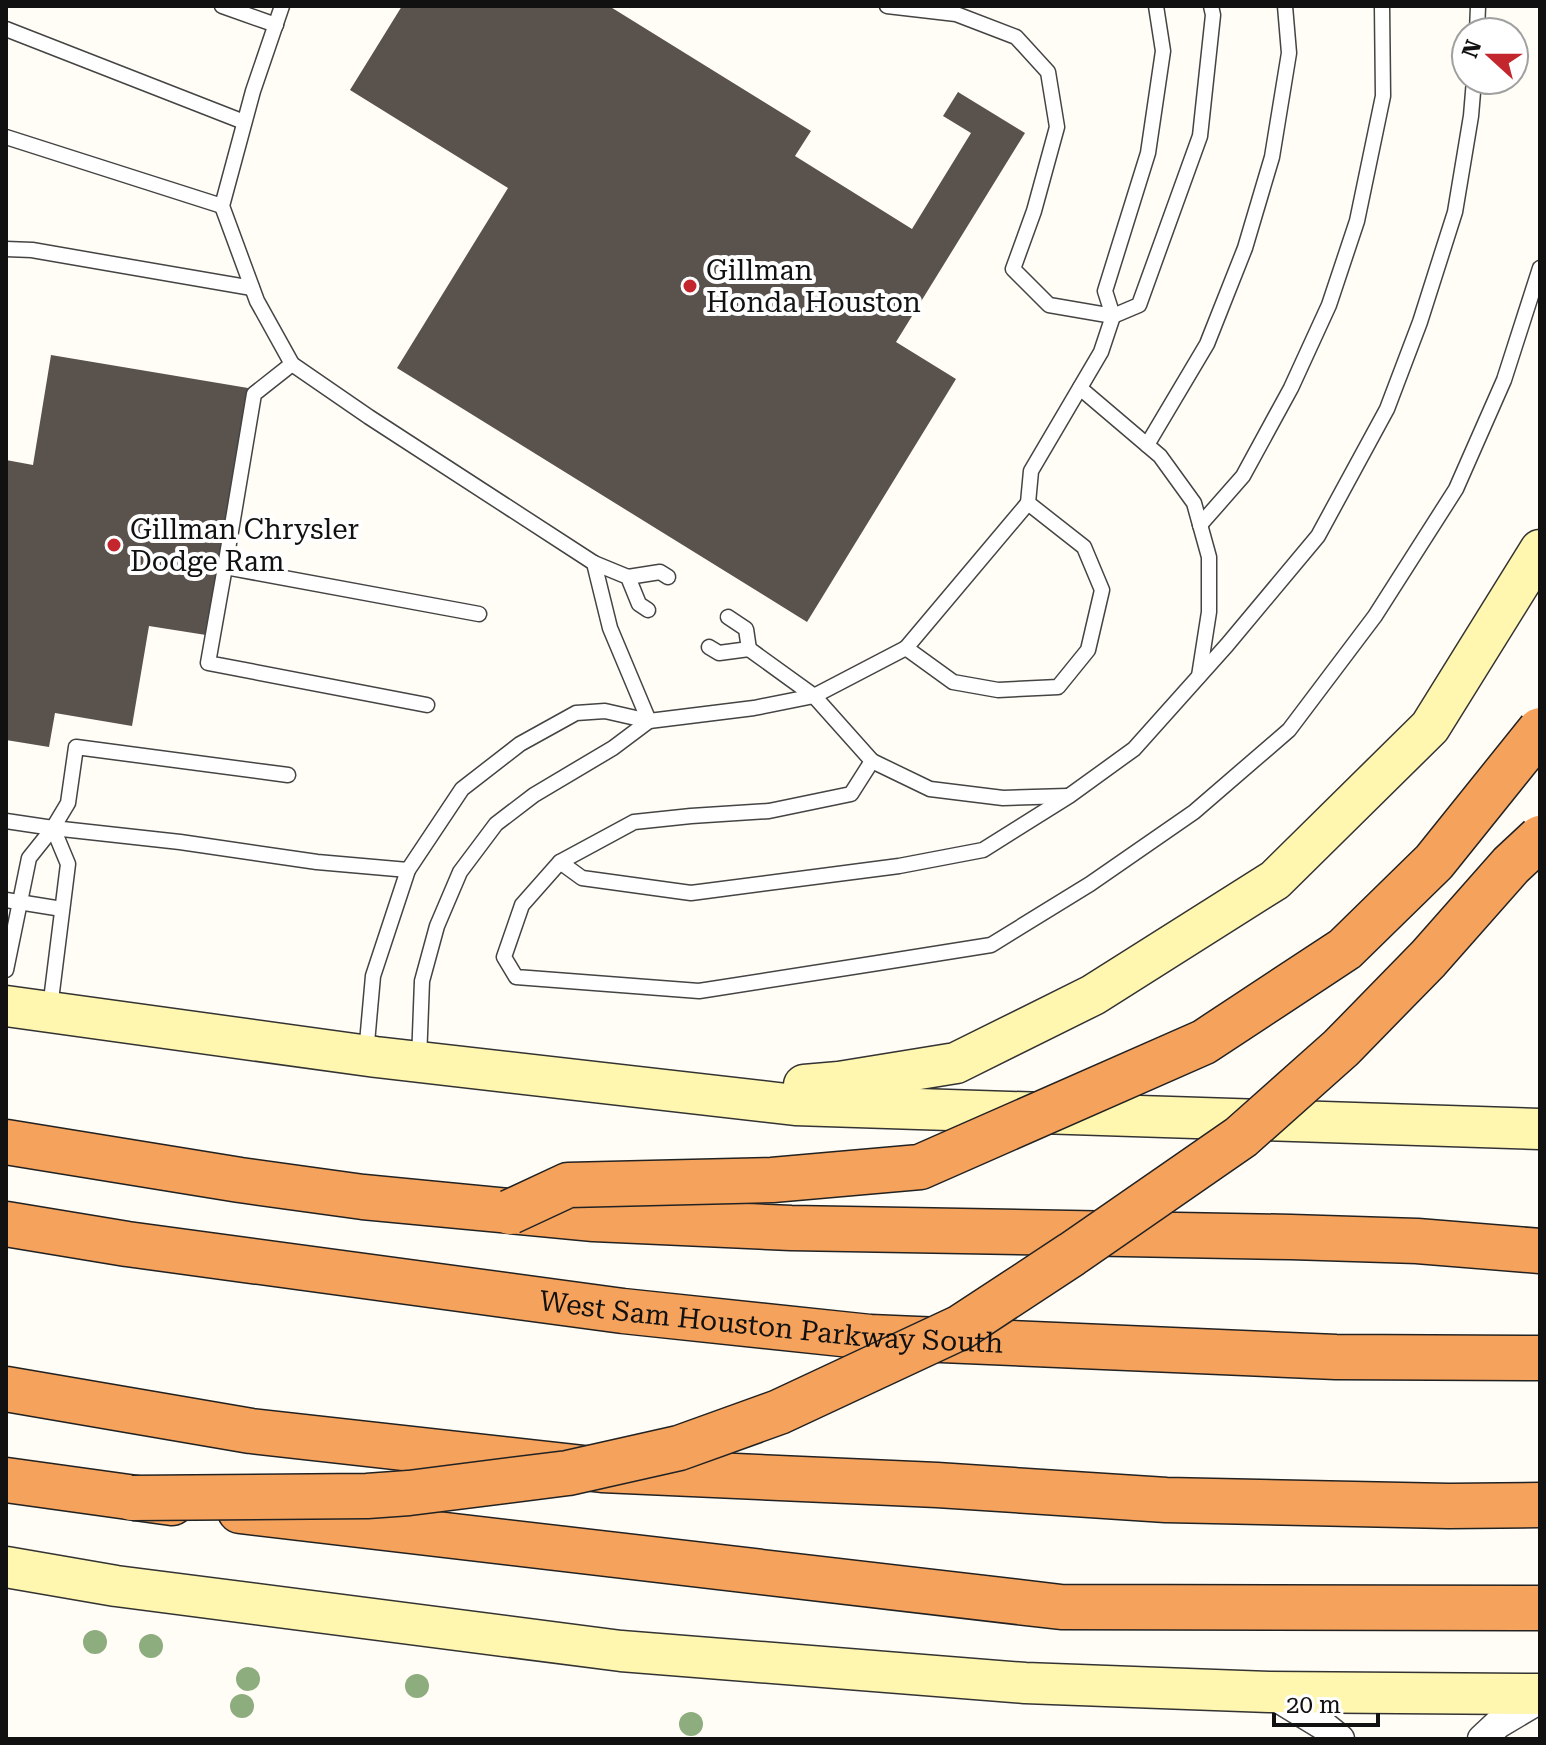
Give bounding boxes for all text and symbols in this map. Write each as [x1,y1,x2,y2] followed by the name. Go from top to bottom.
[1450,16,1530,96] north arrow
[1457,37,1487,61] text: N
[706,254,921,319] place label: Gillman Honda Houston
[681,277,699,295] marker: Gillman Honda Houston
[130,513,359,578] place label: Gillman Chrysler Dodge Ram
[105,536,123,554] marker: Gillman Chrysler Dodge Ram
[537,1283,1004,1359] street label: West Sam Houston Parkway South
[1274,1677,1378,1727] scale bar
[1286,1691,1341,1719] text: 20 m

